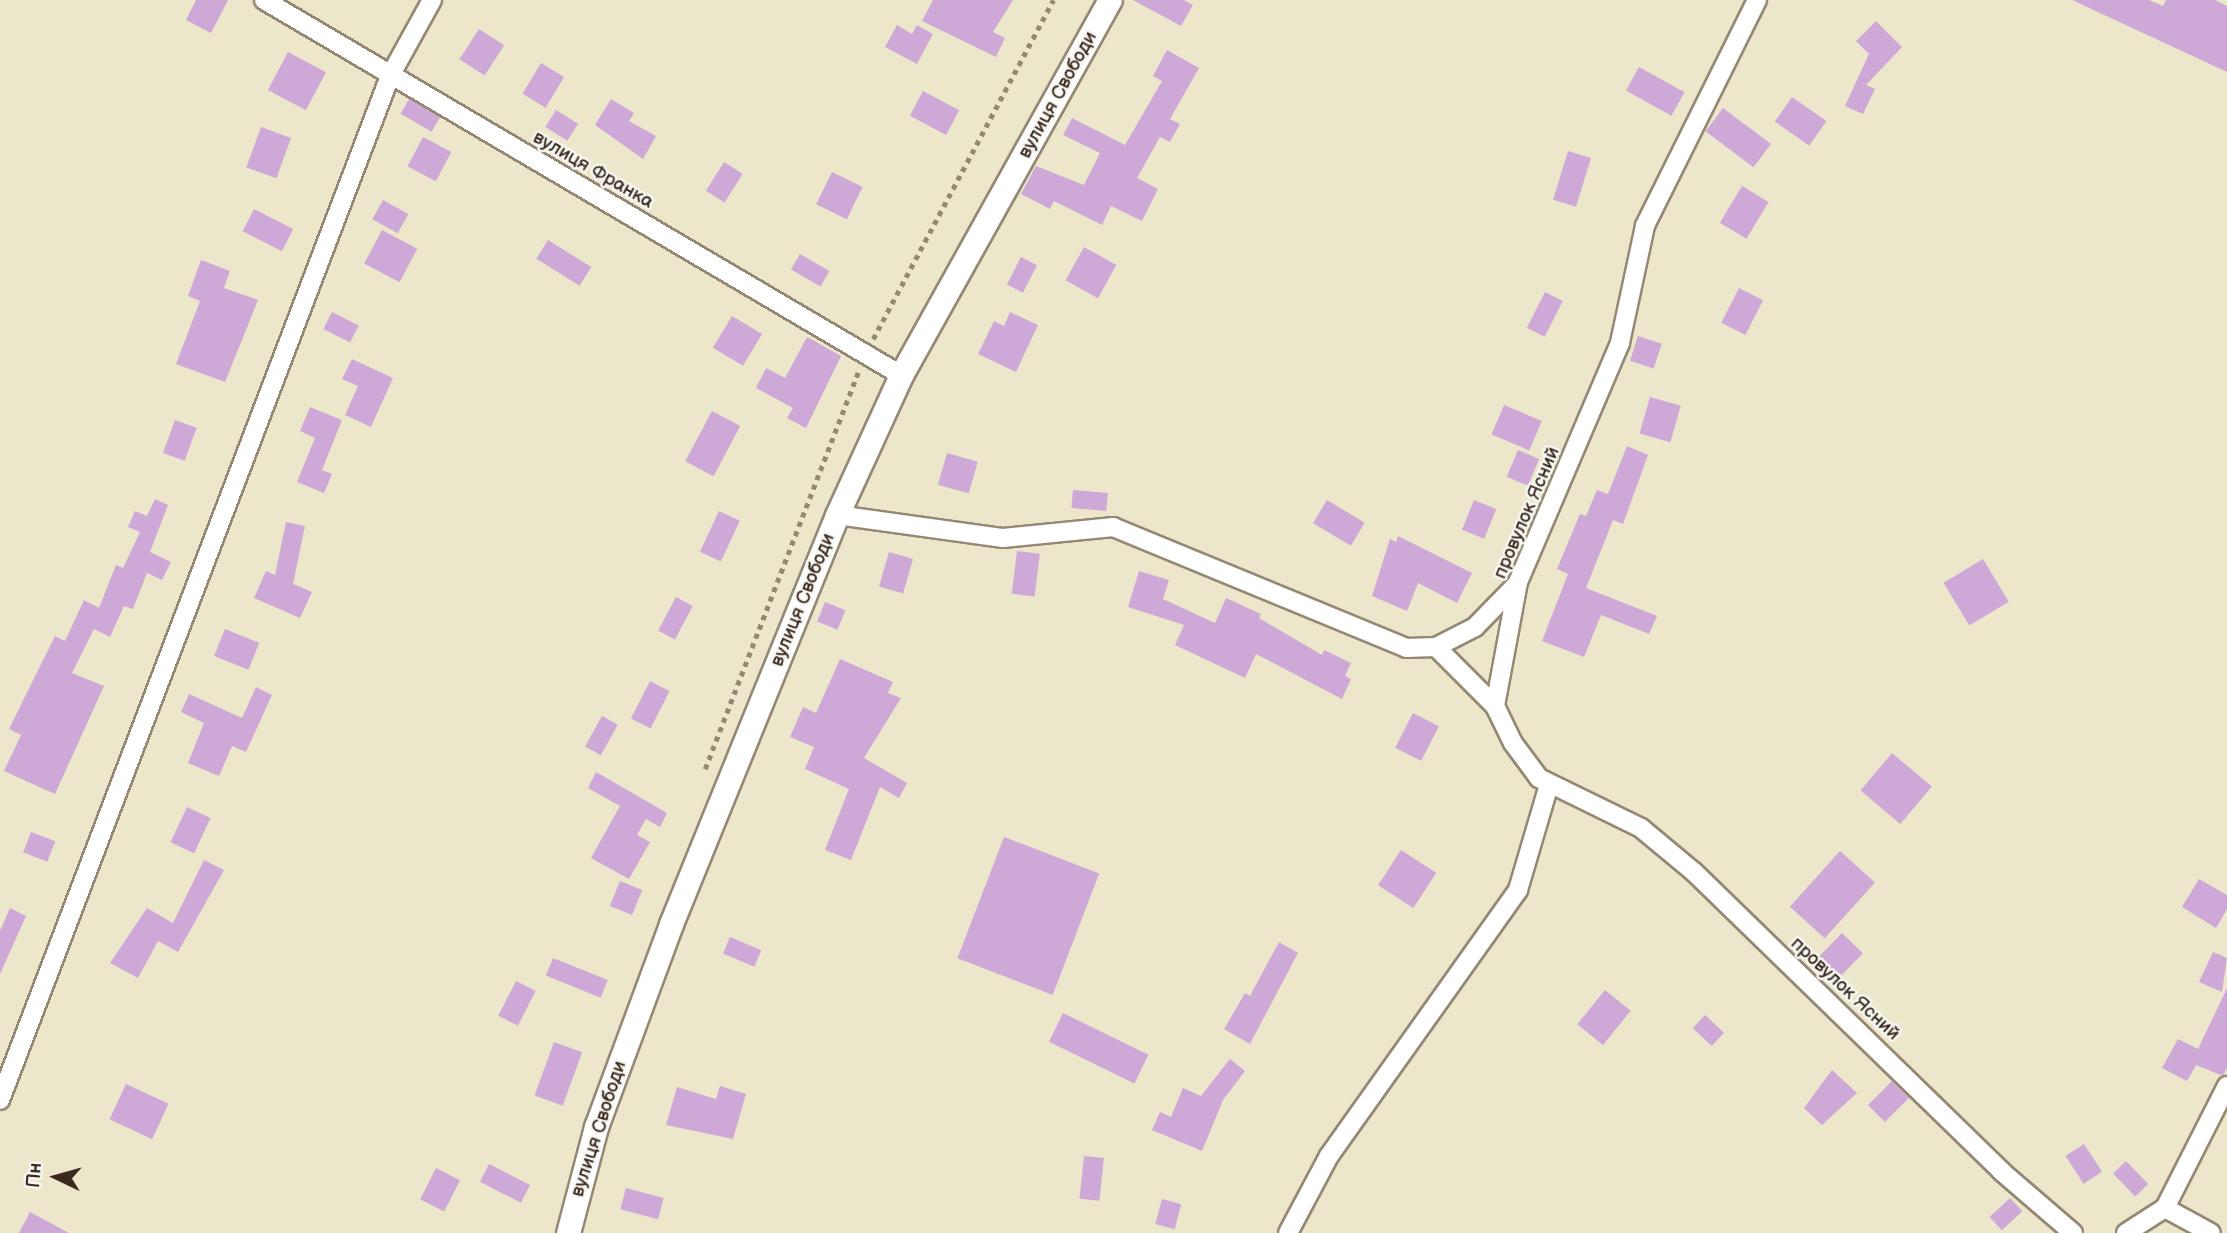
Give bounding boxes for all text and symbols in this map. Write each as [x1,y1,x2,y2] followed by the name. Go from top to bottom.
[1014,28,1102,162] street label: вулиця Свободи
[529,126,657,214] street label: вулиця Франка
[1489,444,1565,582] street label: провулок Ясний
[766,530,840,670] street label: вулиця Свободи
[1786,933,1904,1045] street label: провулок Ясний
[566,1058,632,1200] street label: вулиця Свободи
[21,1142,91,1212] north arrow
[22,1162,47,1189] text: Пн

